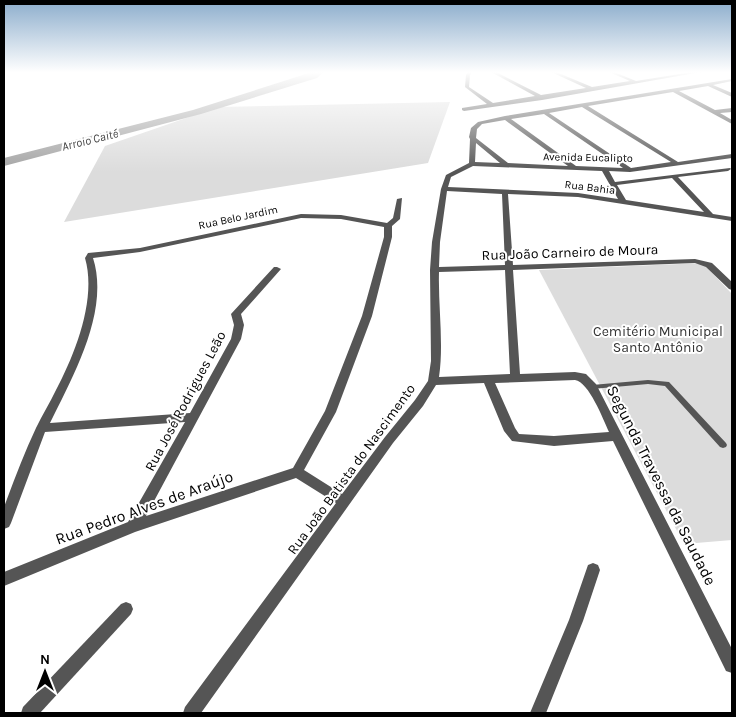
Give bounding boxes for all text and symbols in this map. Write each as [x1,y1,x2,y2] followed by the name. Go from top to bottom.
[60,126,120,154] water label: Arroio Caité
[543,150,633,165] street label: Avenida Eucalipto
[564,178,616,197] street label: Rua Bahia
[197,203,279,232] street label: Rua Belo Jardim
[481,241,659,264] street label: Rua João Carneiro de Moura
[593,323,723,356] park label: Cemitério Municipal Santo Antônio
[141,328,230,474] street label: Rua José Rodrigues Leão
[284,381,419,558] street label: Rua João Batista do Nascimento
[603,382,720,588] street label: Segunda Travessa da Saudade
[53,466,236,549] street label: Rua Pedro Alves de Araújo
[20,647,70,697] north arrow
[40,651,50,668] text: N

